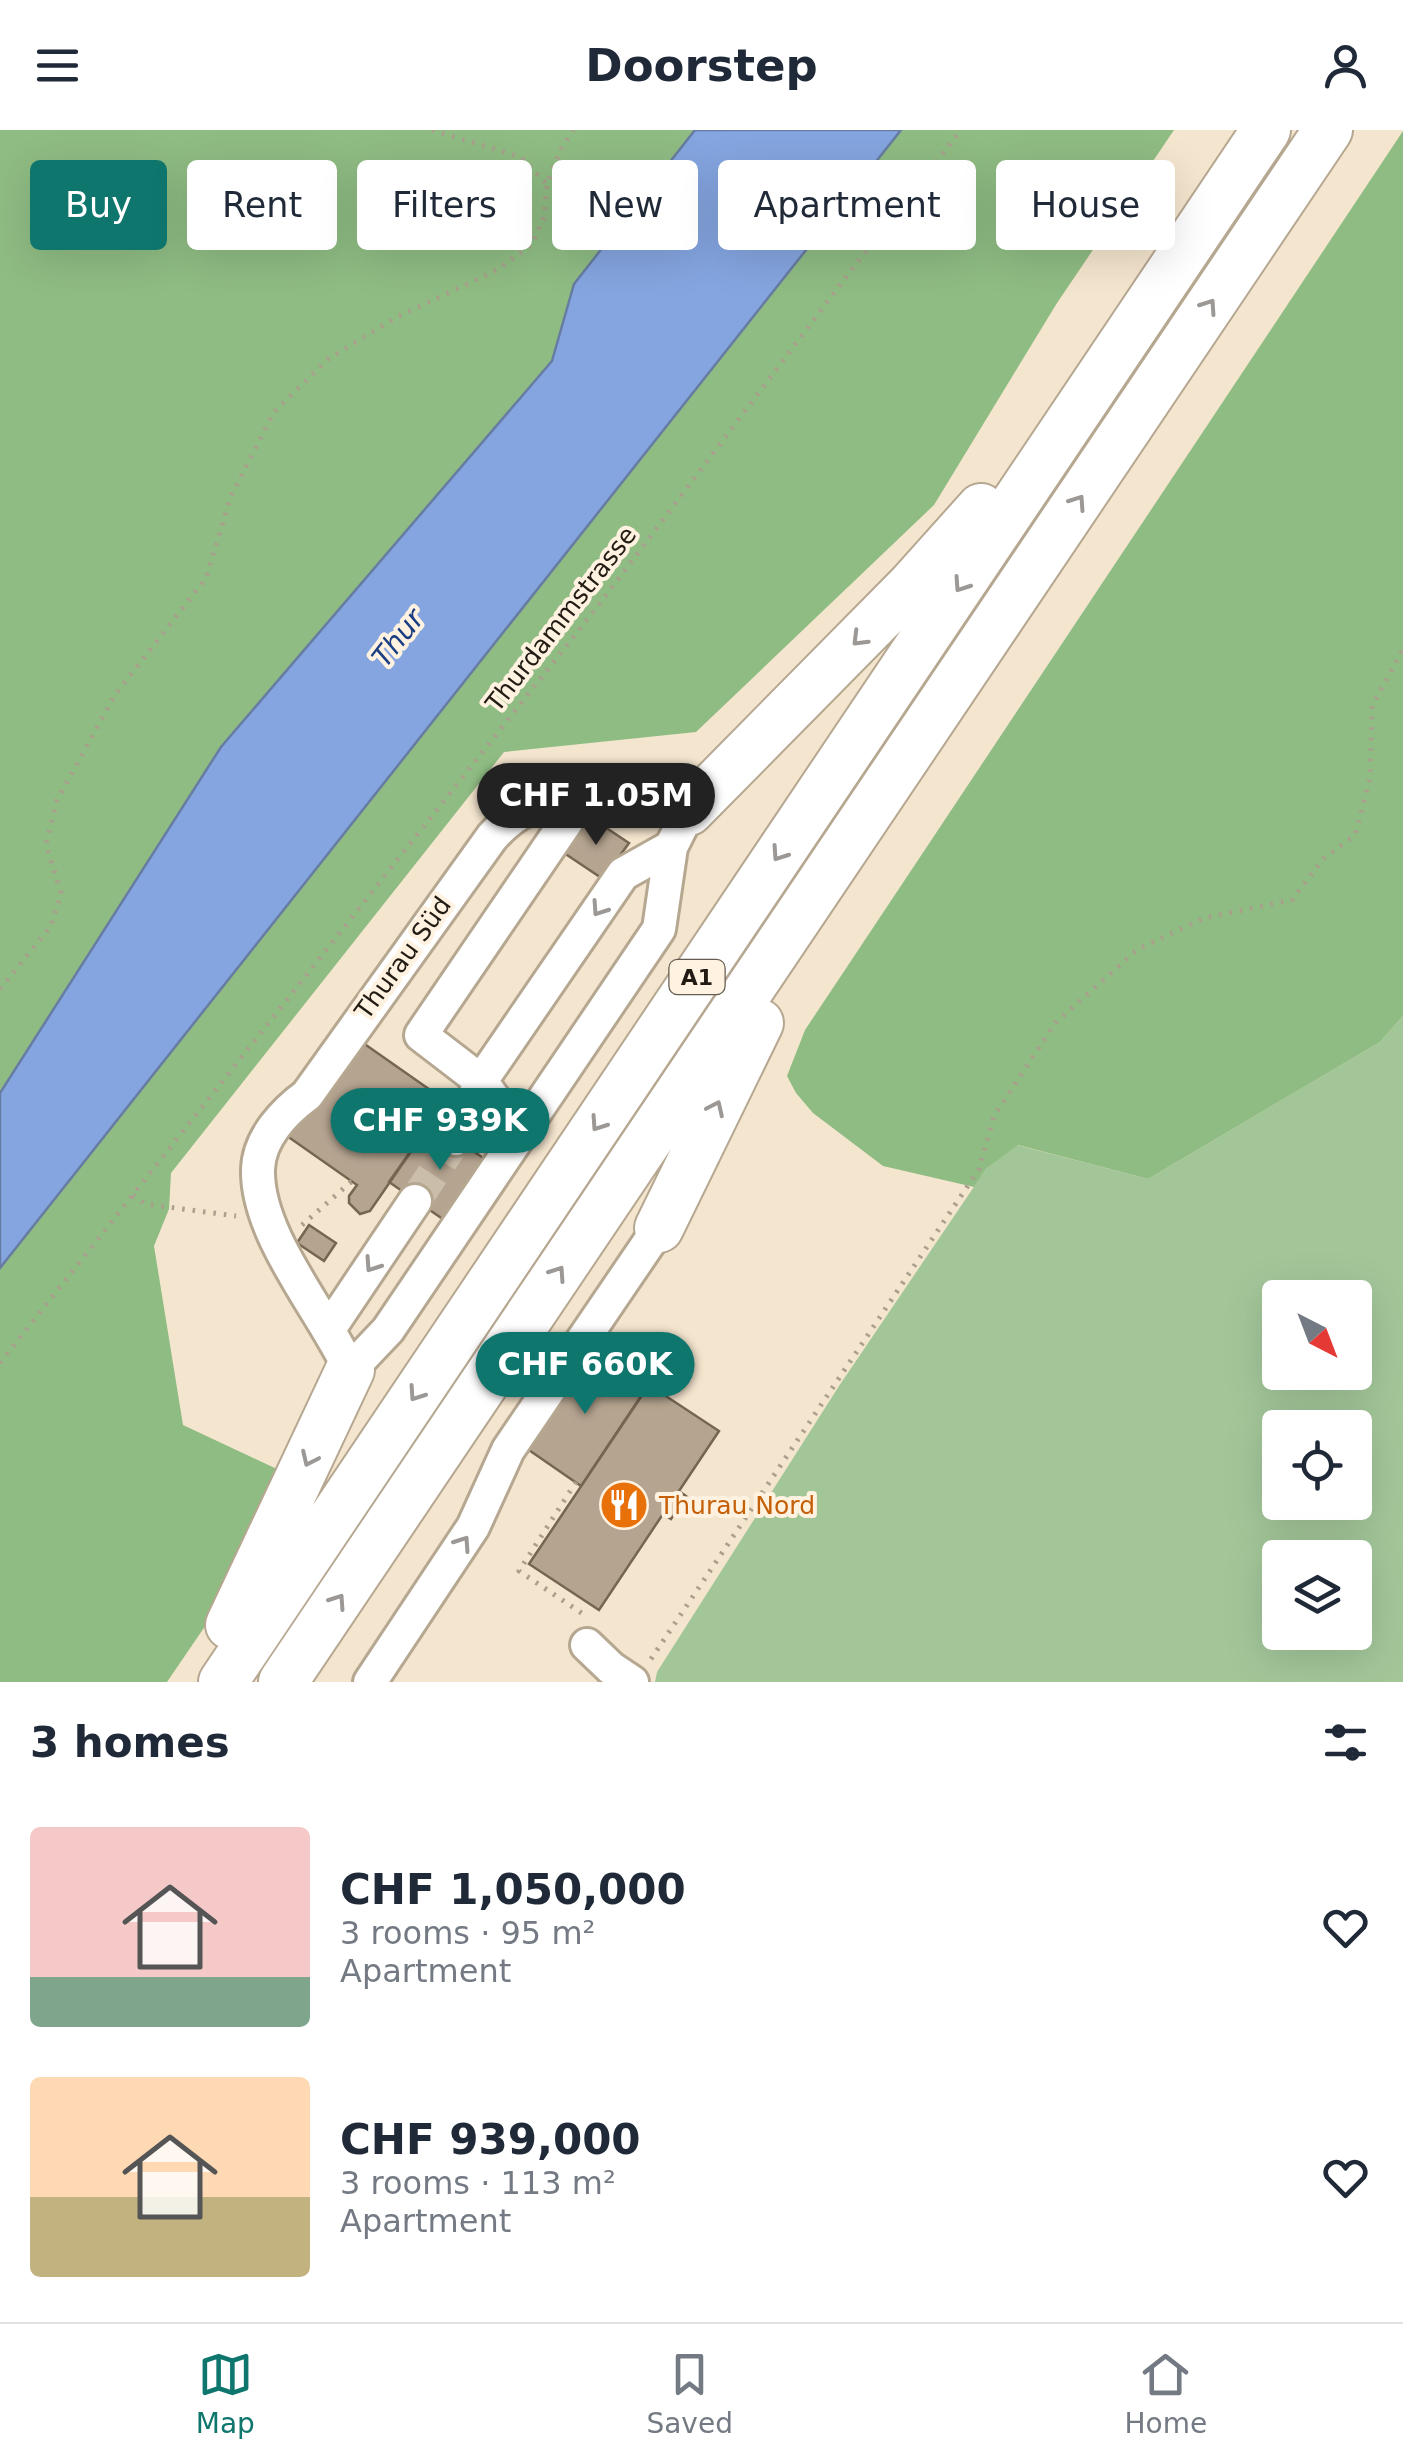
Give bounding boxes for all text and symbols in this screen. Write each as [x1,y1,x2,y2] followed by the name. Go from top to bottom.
[30,38,85,93] icon: menu
[1318,38,1373,93] icon: person
[585,39,818,92] text: Doorstep
[30,160,167,250] chip: Buy
[187,160,337,250] chip: Rent
[357,160,532,250] chip: Filters
[552,160,698,250] chip: New
[718,160,976,250] chip: Apartment
[996,160,1175,250] chip: House
[1197,299,1216,317] one-way arrow
[1066,495,1084,514] one-way arrow
[479,521,642,718] street label: Thurdammstrasse
[955,573,973,592] one-way arrow
[365,601,432,673] water label: Thur
[853,627,871,645] one-way arrow
[482,763,710,848] pin: CHF 1.05M
[499,776,693,814] text: CHF 1.05M
[773,844,792,862] one-way arrow
[348,891,457,1026] street label: Thurau Süd
[593,898,611,917] one-way arrow
[670,960,724,994] road number: A1
[337,1088,543,1173] pin: CHF 939K
[703,1100,723,1118] one-way arrow
[353,1101,527,1139] text: CHF 939K
[592,1112,610,1131] one-way arrow
[366,1253,384,1272] one-way arrow
[546,1266,564,1285] one-way arrow
[1262,1280,1372,1390] north arrow
[1262,1280,1372,1650] map controls
[482,1332,688,1417] pin: CHF 660K
[498,1345,672,1383] text: CHF 660K
[410,1383,429,1401] one-way arrow
[1262,1410,1372,1520] button: locate
[301,1449,321,1467] one-way arrow
[598,1479,650,1531] restaurant icon: Thurau Nord
[658,1491,815,1520] place label: Thurau Nord
[451,1535,469,1554] one-way arrow
[1262,1540,1372,1650] button: layers
[325,1594,344,1612] one-way arrow
[1318,1715,1373,1770] icon: filters
[30,1718,230,1767] text: 3 homes
[340,1865,686,1914] text: CHF 1,050,000
[110,1867,230,1987] icon: home
[1318,1900,1373,1955] icon: heart
[340,1914,595,1952] text: 3 rooms · 95 m²
[340,1952,511,1990] text: Apartment
[340,2115,641,2164] text: CHF 939,000
[110,2117,230,2237] icon: home
[1318,2150,1373,2205] icon: heart
[340,2164,616,2202] text: 3 rooms · 113 m²
[340,2202,511,2240] text: Apartment
[196,2347,255,2440] tab: Map
[646,2347,733,2440] tab: Saved
[1125,2347,1207,2440] tab: Home

